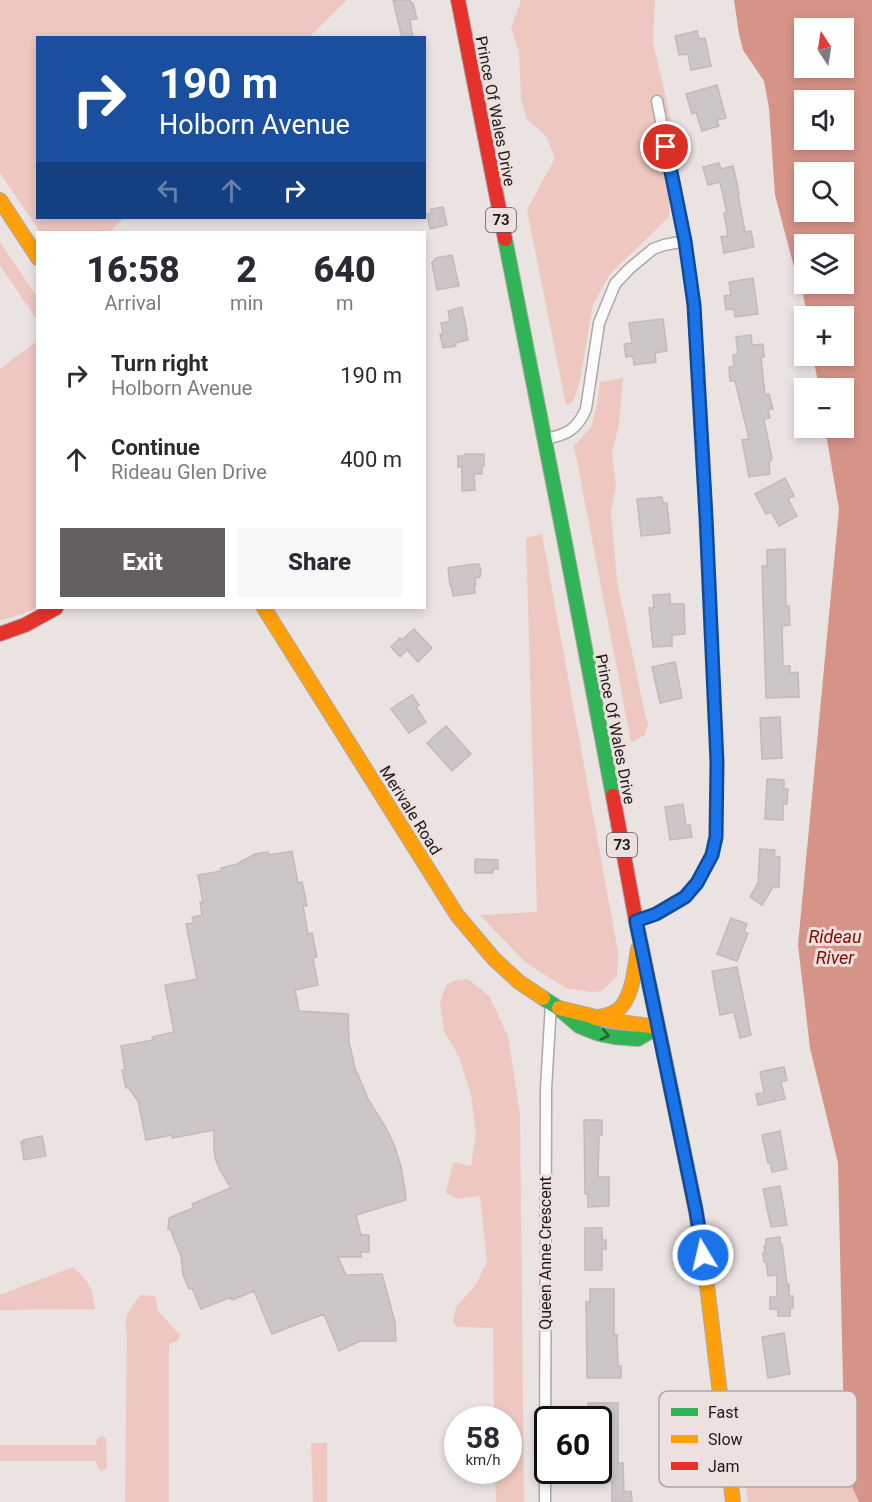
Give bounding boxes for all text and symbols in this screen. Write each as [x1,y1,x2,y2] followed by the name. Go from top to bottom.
[794,18,854,78] north arrow
[794,18,854,438] map controls
[472,34,519,188] street label: Prince Of Wales Drive
[159,59,278,108] text: 190 m
[60,60,138,138] icon: right
[794,90,854,150] button: sound
[159,109,350,141] text: Holborn Avenue
[640,121,691,172] pin
[649,130,682,163] icon: arrive
[794,162,854,222] button: search
[152,174,185,207] icon: left
[215,174,248,207] icon: ahead
[278,174,311,207] icon: right
[486,208,516,232] road number: 73
[794,234,854,294] button: layers
[86,249,180,291] text: 16:58
[236,249,257,291] text: 2
[314,249,376,291] text: 640
[105,291,161,315] text: Arrival
[230,291,263,315] text: min
[336,291,353,315] text: m
[794,306,854,366] button: +
[111,351,208,376] text: Turn right
[60,359,93,392] icon: right
[340,363,402,388] text: 190 m
[111,376,252,400] text: Holborn Avenue
[794,378,854,438] button: −
[111,435,200,460] text: Continue
[60,443,93,476] icon: ahead
[340,447,402,472] text: 400 m
[111,460,267,484] text: Rideau Glen Drive
[60,528,225,597] button: Exit
[237,528,402,597] button: Share
[592,652,639,806] street label: Prince Of Wales Drive
[376,762,445,858] street label: Merivale Road
[607,833,637,857] road number: 73
[808,926,862,968] water label: Rideau River
[600,1027,610,1040] one-way arrow
[536,1176,555,1330] street label: Queen Anne Crescent
[671,1223,735,1287] position arrow
[659,1391,857,1487] legend
[708,1403,739,1422] text: Fast
[534,1406,612,1484] speed limit sign: 60
[466,1420,500,1455] text: 58
[708,1430,743,1449] text: Slow
[465,1451,501,1469] text: km/h
[708,1457,740,1476] text: Jam

